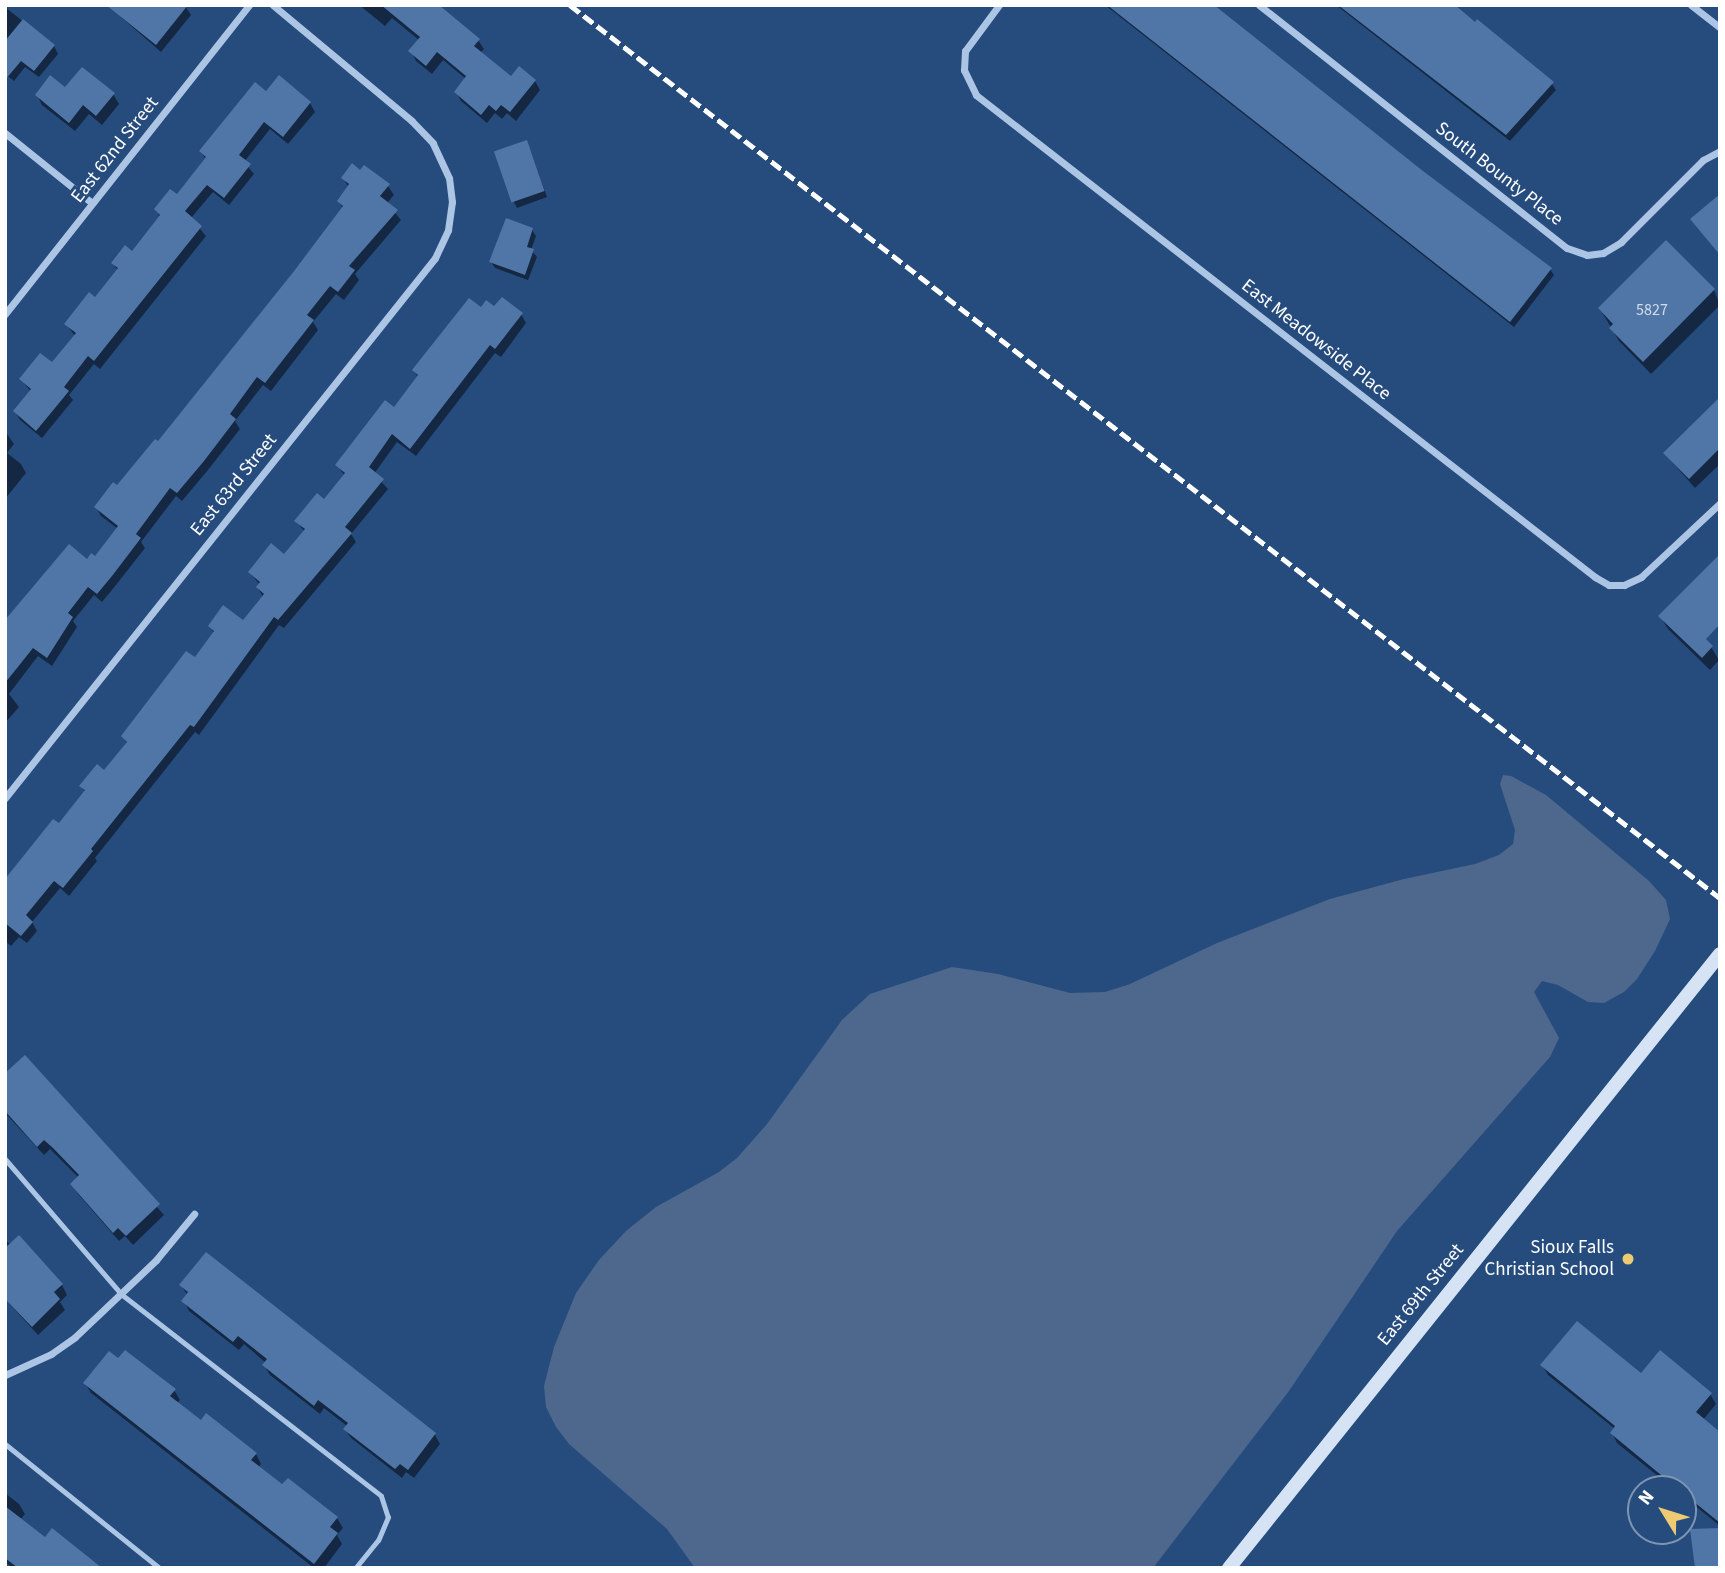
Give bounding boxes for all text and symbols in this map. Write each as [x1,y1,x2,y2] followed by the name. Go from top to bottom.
[66,92,164,208] street label: East 62nd Street
[1431,117,1567,231] street label: South Bounty Place
[1237,274,1395,406] street label: East Meadowside Place
[1636,300,1668,320] house number: 5827
[186,429,282,541] street label: East 63rd Street
[1485,1237,1614,1281] place label: Sioux Falls Christian School
[1373,1239,1469,1351] street label: East 69th Street
[1620,1251,1636,1267] marker: Sioux Falls Christian School
[1627,1475,1697,1545] north arrow
[1632,1485,1661,1511] text: N

